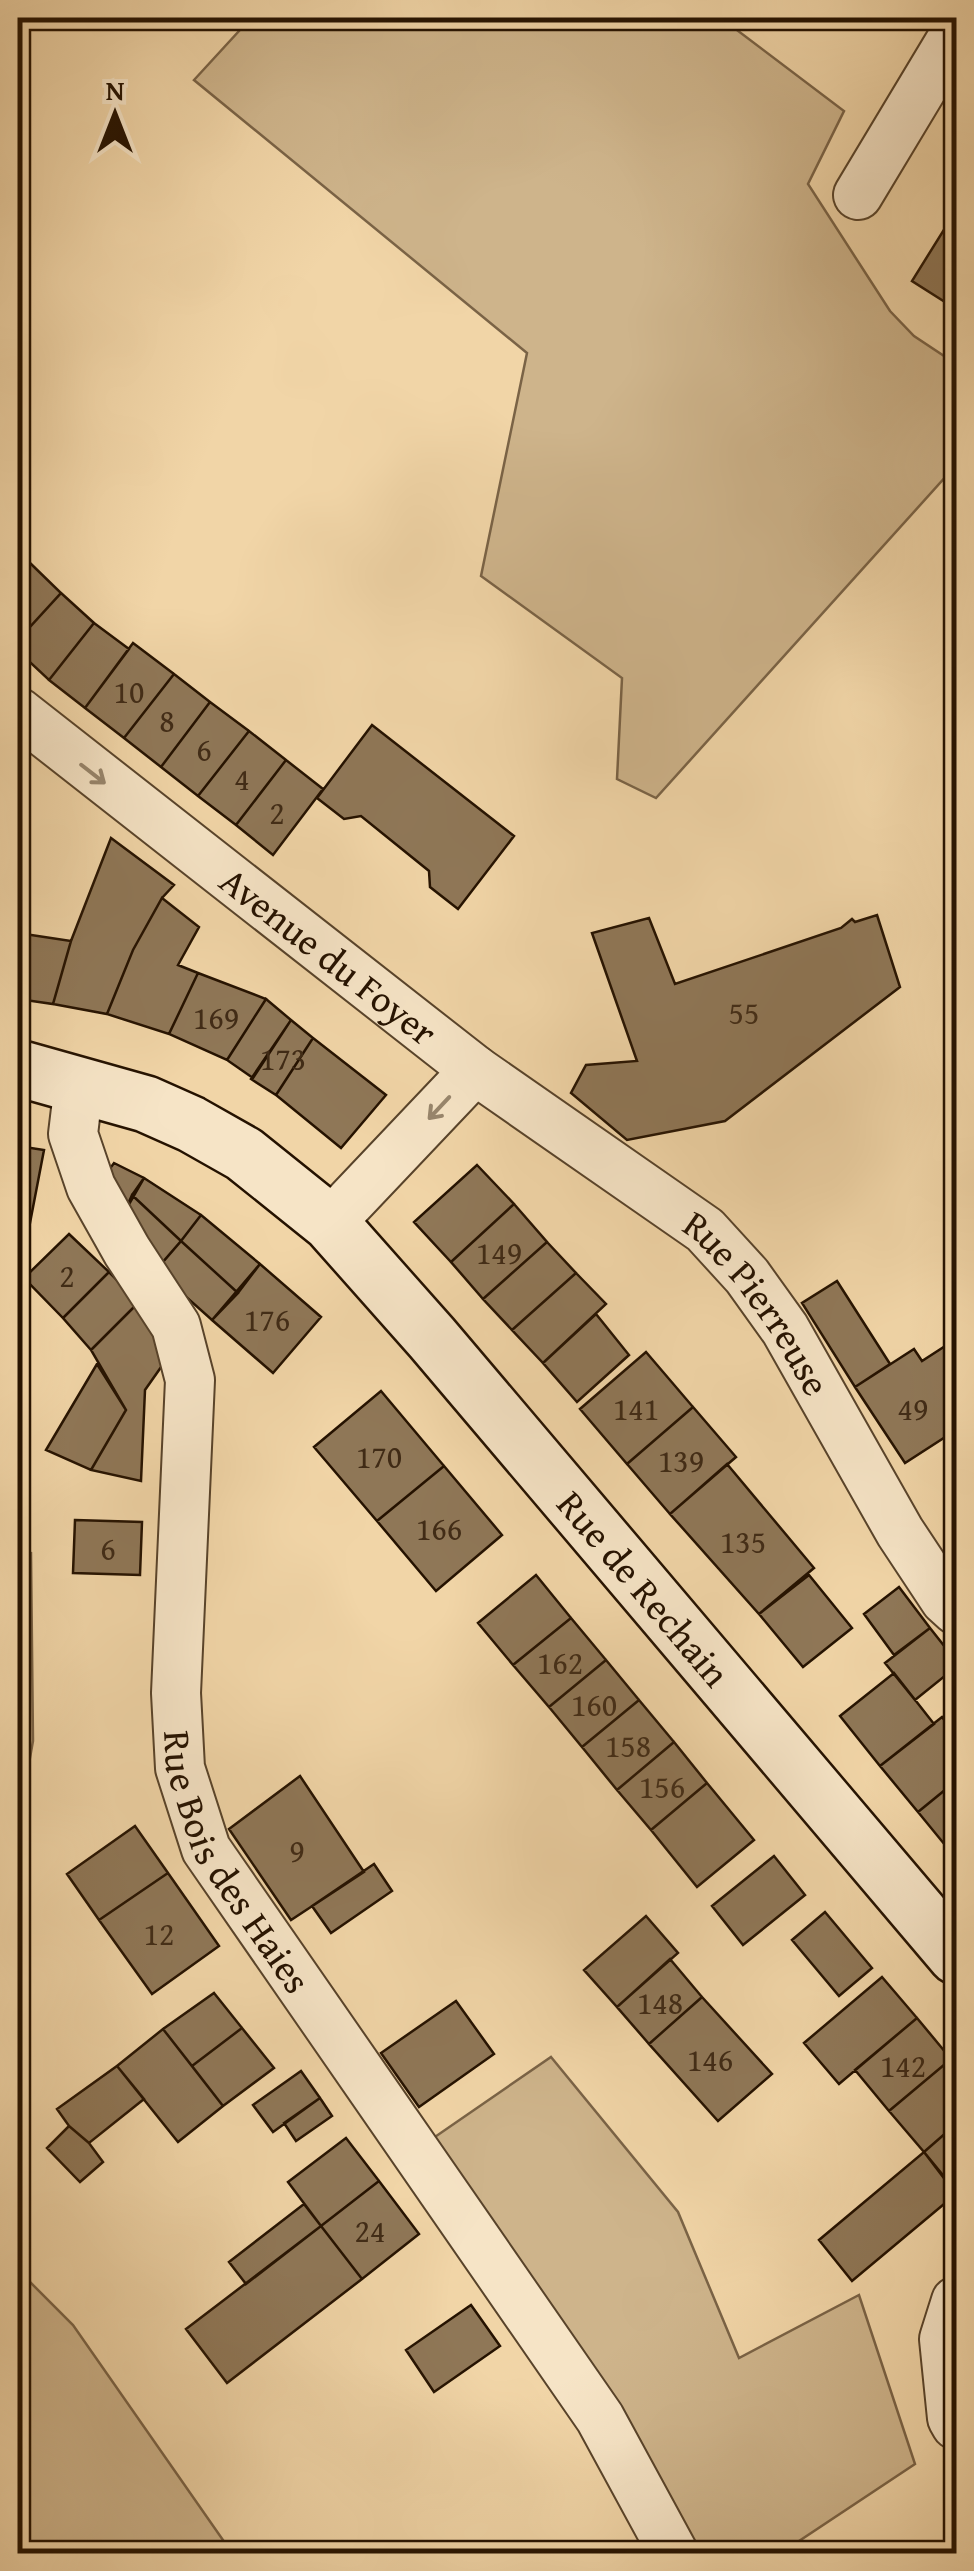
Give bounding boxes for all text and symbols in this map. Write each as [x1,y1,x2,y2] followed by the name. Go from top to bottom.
[65,65,165,165] north arrow
[106,69,125,110] text: N
[114,668,144,715] house number: 10
[159,697,175,744] house number: 8
[196,726,212,773] house number: 6
[234,755,250,802] house number: 4
[79,763,106,784] one-way arrow
[269,789,285,836] house number: 2
[208,853,450,1059] street label: Avenue du Foyer
[729,989,759,1036] house number: 55
[193,994,239,1041] house number: 169
[260,1035,306,1082] house number: 173
[427,1095,451,1119] one-way arrow
[673,1196,845,1406] street label: Rue Pierreuse
[476,1229,522,1276] house number: 149
[59,1252,75,1299] house number: 2
[244,1296,290,1343] house number: 176
[613,1385,659,1432] house number: 141
[898,1385,928,1432] house number: 49
[356,1433,402,1480] house number: 170
[658,1437,704,1484] house number: 139
[544,1478,744,1699] street label: Rue de Rechain
[416,1505,462,1552] house number: 166
[720,1518,766,1565] house number: 135
[100,1525,116,1572] house number: 6
[537,1639,583,1686] house number: 162
[571,1681,617,1728] house number: 160
[605,1722,651,1769] house number: 158
[150,1729,325,2004] street label: Rue Bois des Haies
[639,1763,685,1810] house number: 156
[289,1827,305,1874] house number: 9
[144,1910,174,1957] house number: 12
[637,1979,683,2026] house number: 148
[687,2036,733,2083] house number: 146
[880,2042,926,2089] house number: 142
[355,2207,385,2254] house number: 24

